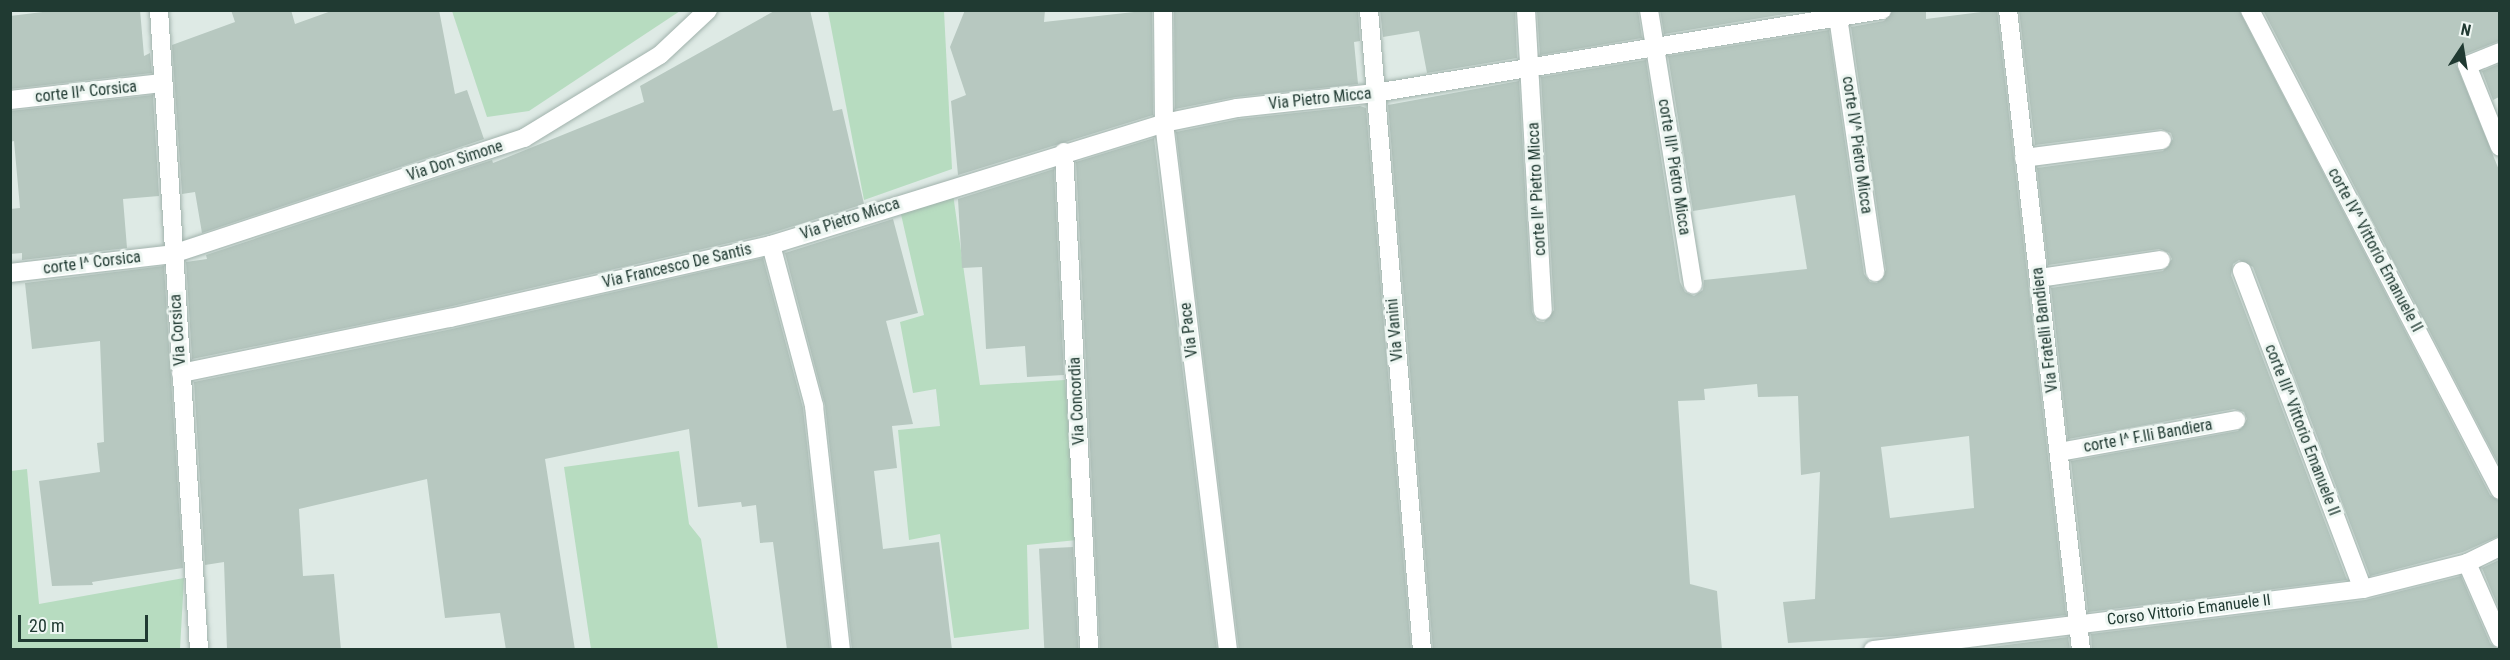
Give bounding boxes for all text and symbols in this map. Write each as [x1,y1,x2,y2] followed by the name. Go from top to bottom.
[2432,18,2492,78] north arrow
[2459,20,2473,40] text: N
[1838,75,1876,215] street label: corte IV^ Pietro Micca
[34,77,138,107] street label: corte II^ Corsica
[1268,84,1372,114] street label: Via Pietro Micca
[1654,98,1694,236] street label: corte III^ Pietro Micca
[1524,122,1550,256] street label: corte II^ Pietro Micca
[405,136,505,186] street label: Via Don Simone
[2324,165,2426,335] street label: corte IV^ Vittorio Emanuele II
[798,194,902,244] street label: Via Pietro Micca
[601,239,753,293] street label: Via Francesco De Santis
[42,247,142,279] street label: corte I^ Corsica
[2028,266,2062,394] street label: Via Fratelli Bandiera
[166,293,190,367] street label: Via Corsica
[1383,298,1407,362] street label: Via Vanini
[1176,301,1202,359] street label: Via Pace
[2260,342,2344,518] street label: corte III^ Vittorio Emanuele II
[1065,356,1089,446] street label: Via Concordia
[2082,415,2214,457] street label: corte I^ F.lli Bandiera
[2106,590,2272,630] street label: Corso Vittorio Emanuele II
[21,603,152,641] scale bar
[29,615,64,636] text: 20 m

